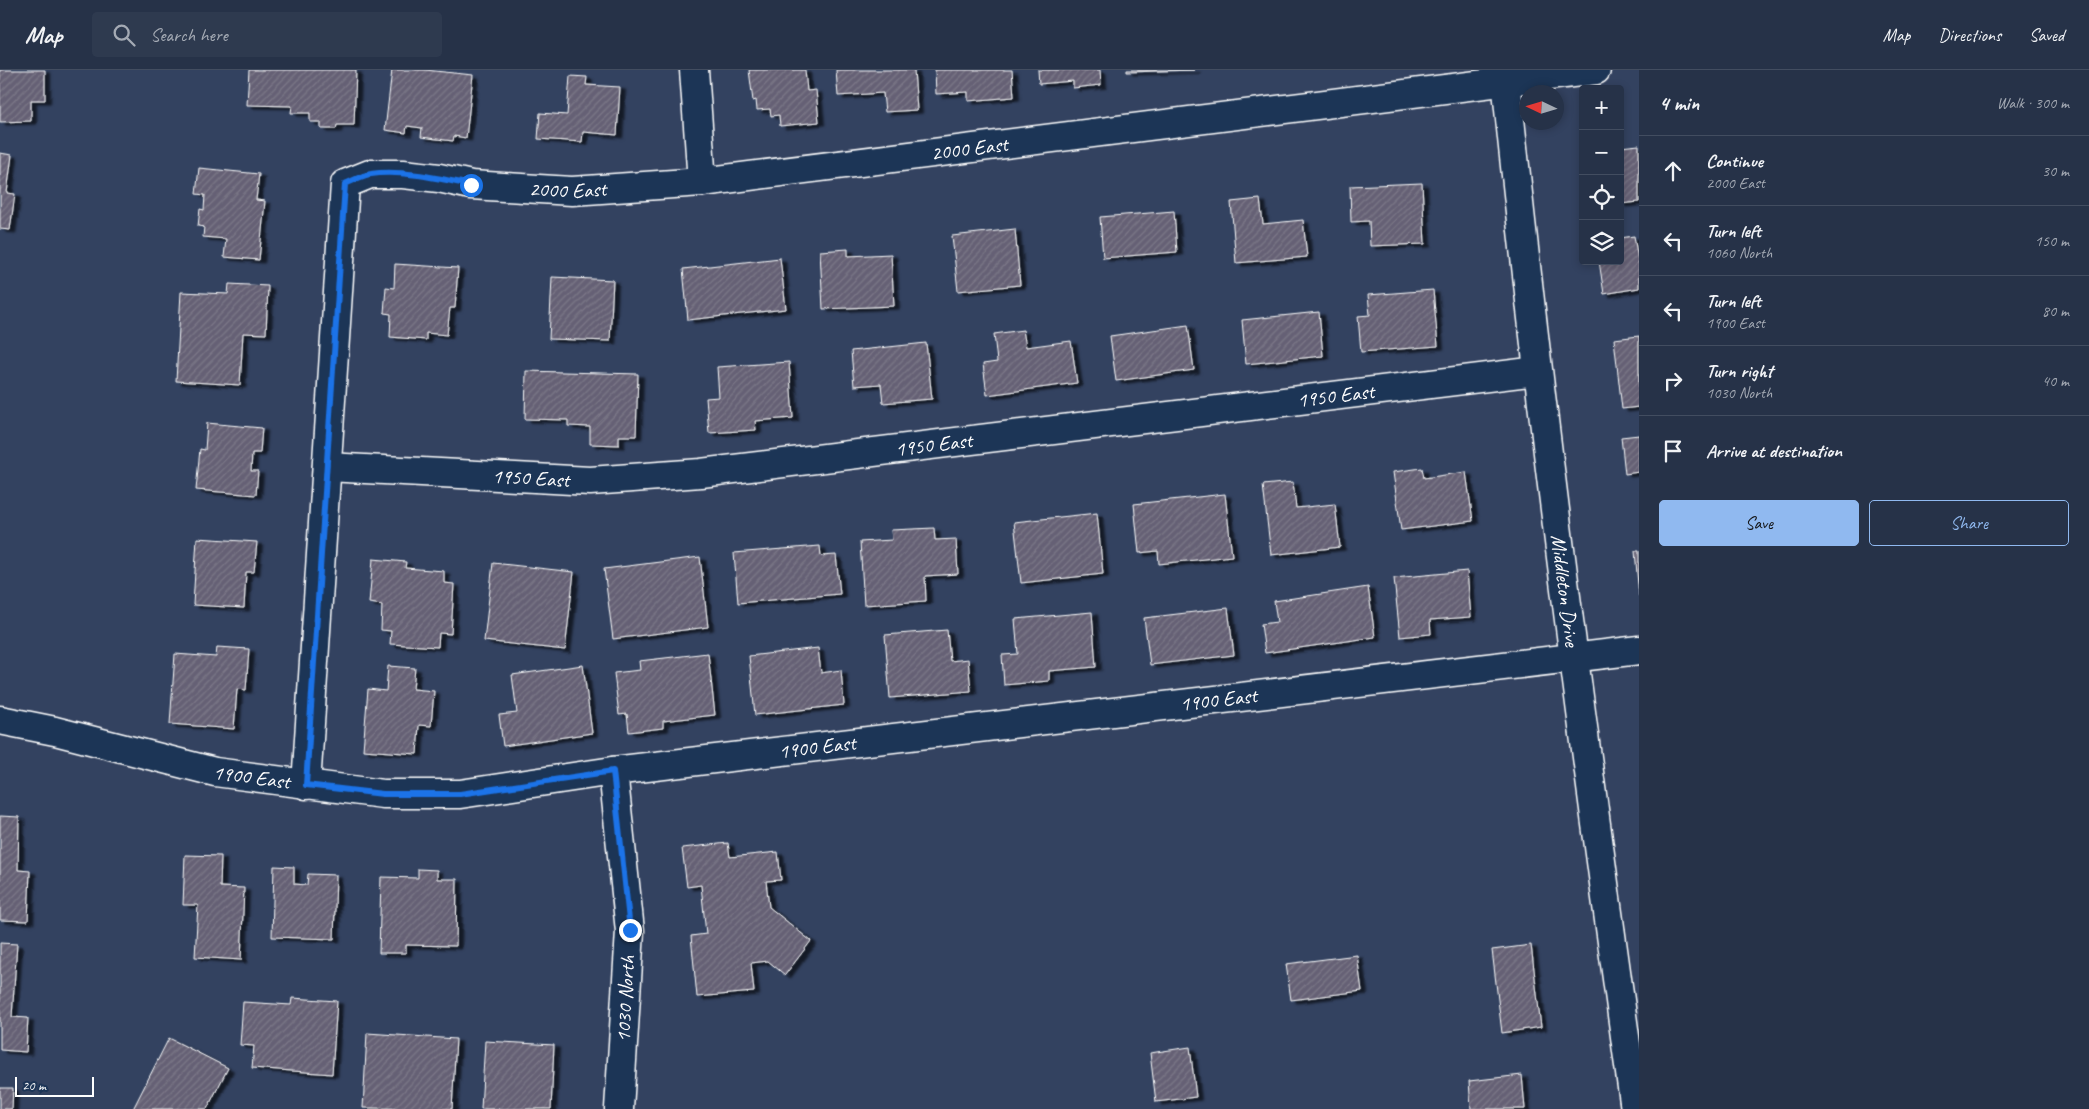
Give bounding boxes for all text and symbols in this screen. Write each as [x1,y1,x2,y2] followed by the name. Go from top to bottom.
[92,12,442,57] search box
[25,20,62,50] text: Map
[110,21,138,49] icon: search
[150,23,228,47] text: Search here
[1883,24,1910,46] text: Map
[1938,24,2001,46] text: Directions
[2029,24,2064,46] text: Saved
[1519,85,1564,130] north arrow
[1579,85,1624,265] map controls
[1579,85,1624,130] button: +
[1659,90,1699,116] text: 4 min
[1997,93,2069,113] text: Walk · 300 m
[1579,130,1624,175] button: −
[929,131,1011,166] street label: 2000 East
[1706,149,1763,173] text: Continue
[1659,157,1687,185] icon: ahead
[2042,161,2069,181] text: 30 m
[1706,173,1765,193] text: 2000 East
[460,174,483,197] route start
[528,175,609,204] street label: 2000 East
[1579,175,1624,220] button: locate
[1706,219,1761,243] text: Turn left
[1579,220,1624,265] button: layers
[1659,227,1687,255] icon: left
[2035,231,2069,251] text: 150 m
[1706,243,1772,263] text: 1060 North
[1706,289,1761,313] text: Turn left
[1659,297,1687,325] icon: left
[2042,301,2069,321] text: 80 m
[1706,313,1765,333] text: 1900 East
[1706,359,1773,383] text: Turn right
[1659,367,1687,395] icon: right
[2042,371,2069,391] text: 40 m
[1296,378,1378,413] street label: 1950 East
[1706,383,1772,403] text: 1030 North
[894,427,976,462] street label: 1950 East
[1659,437,1687,465] icon: arrive
[1706,439,1842,463] text: Arrive at destination
[491,463,572,493] street label: 1950 East
[1659,500,1859,546] button: Save
[1869,500,2069,546] button: Share
[1545,533,1585,649] street label: Middleton Drive
[1178,682,1260,717] street label: 1900 East
[777,729,859,764] street label: 1900 East
[211,759,293,795] street label: 1900 East
[619,919,642,942] route end
[610,954,640,1043] street label: 1030 North
[15,1074,94,1097] scale bar
[22,1077,46,1094] text: 20 m

